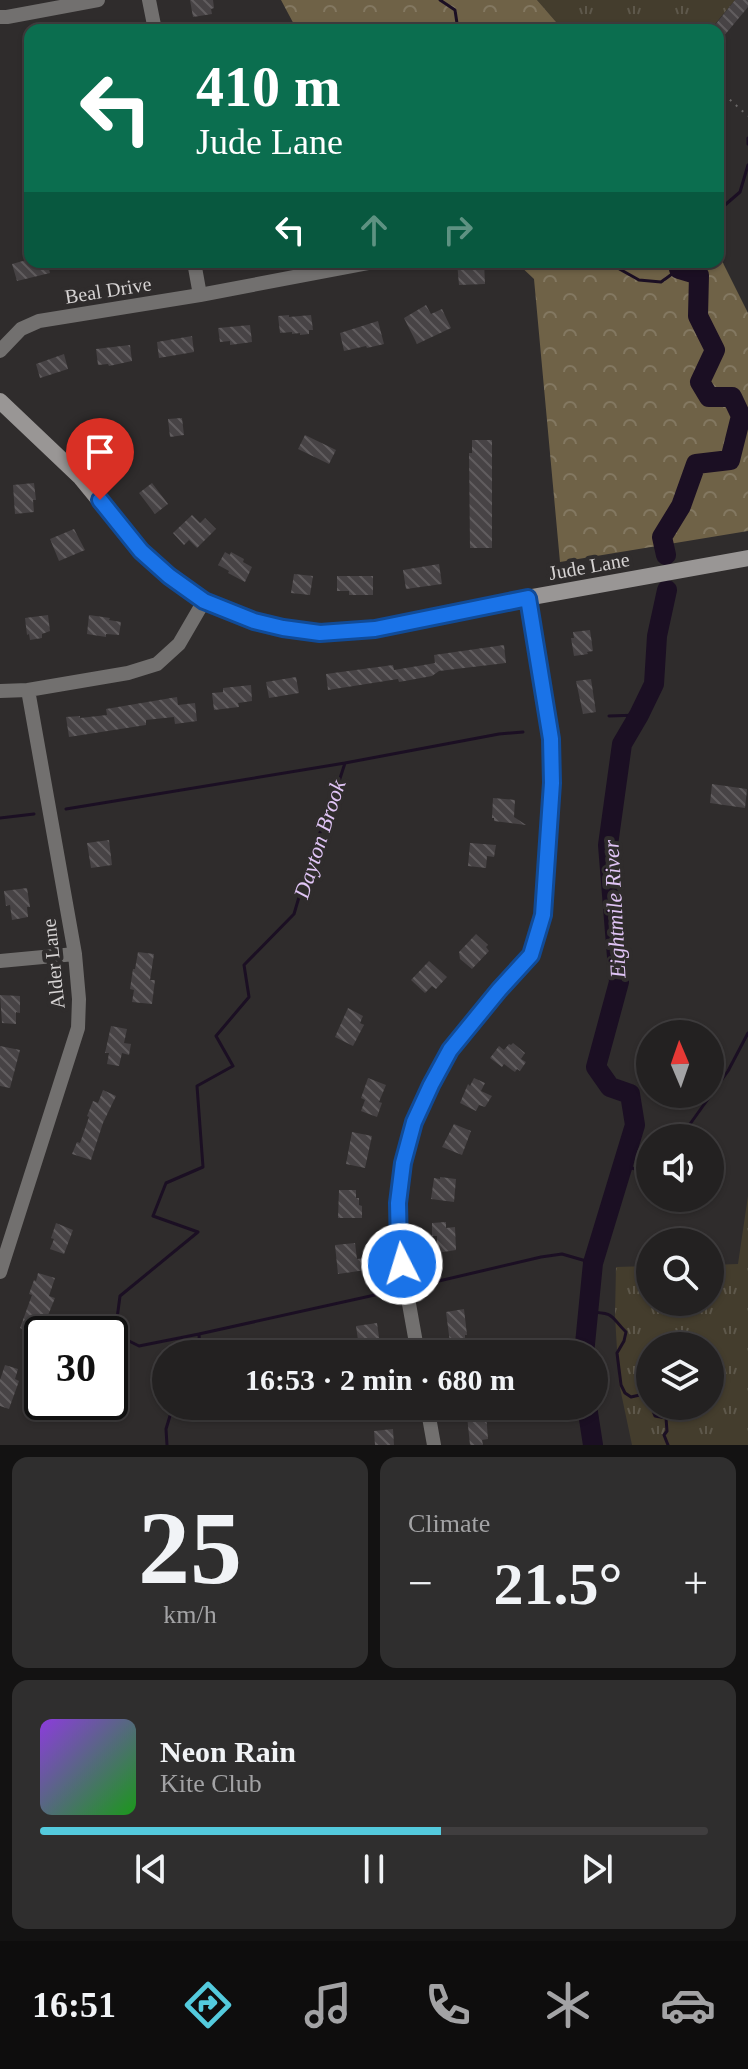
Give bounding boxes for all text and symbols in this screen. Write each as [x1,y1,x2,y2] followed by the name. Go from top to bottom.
[64,56,168,160] icon: left
[196,56,341,118] text: 410 m
[196,122,343,162] text: Jude Lane
[268,208,312,252] icon: left
[352,208,396,252] icon: ahead
[436,208,480,252] icon: right
[63,272,153,308] street label: Beal Drive
[66,418,134,500] pin
[78,430,122,474] icon: arrive
[547,548,631,584] street label: Jude Lane
[288,776,351,903] water label: Dayton Brook
[598,839,631,980] water label: Eightmile River
[37,918,69,1010] street label: Alder Lane
[636,1020,724,1108] north arrow
[636,1020,724,1420] map controls
[636,1124,724,1212] button: sound
[360,1222,444,1306] position arrow
[636,1228,724,1316] button: search
[24,1316,128,1420] speed limit sign: 30
[636,1332,724,1420] button: layers
[245,1363,515,1396] text: 16:53 · 2 min · 680 m
[138,1490,242,1605] text: 25
[408,1509,490,1538] text: Climate
[494,1551,623,1617] text: 21.5°
[408,1559,433,1608] text: −
[683,1559,708,1608] text: +
[163,1600,217,1629] text: km/h
[160,1735,296,1768] text: Neon Rain
[160,1769,262,1798] text: Kite Club
[129,1847,173,1891] icon: previous
[352,1847,396,1891] icon: pause
[575,1847,619,1891] icon: next
[180,1977,236,2033] icon: directions
[300,1977,356,2033] icon: music
[420,1977,476,2033] icon: phone
[540,1977,596,2033] icon: climate
[660,1977,716,2033] icon: car
[32,1985,116,2025] text: 16:51

